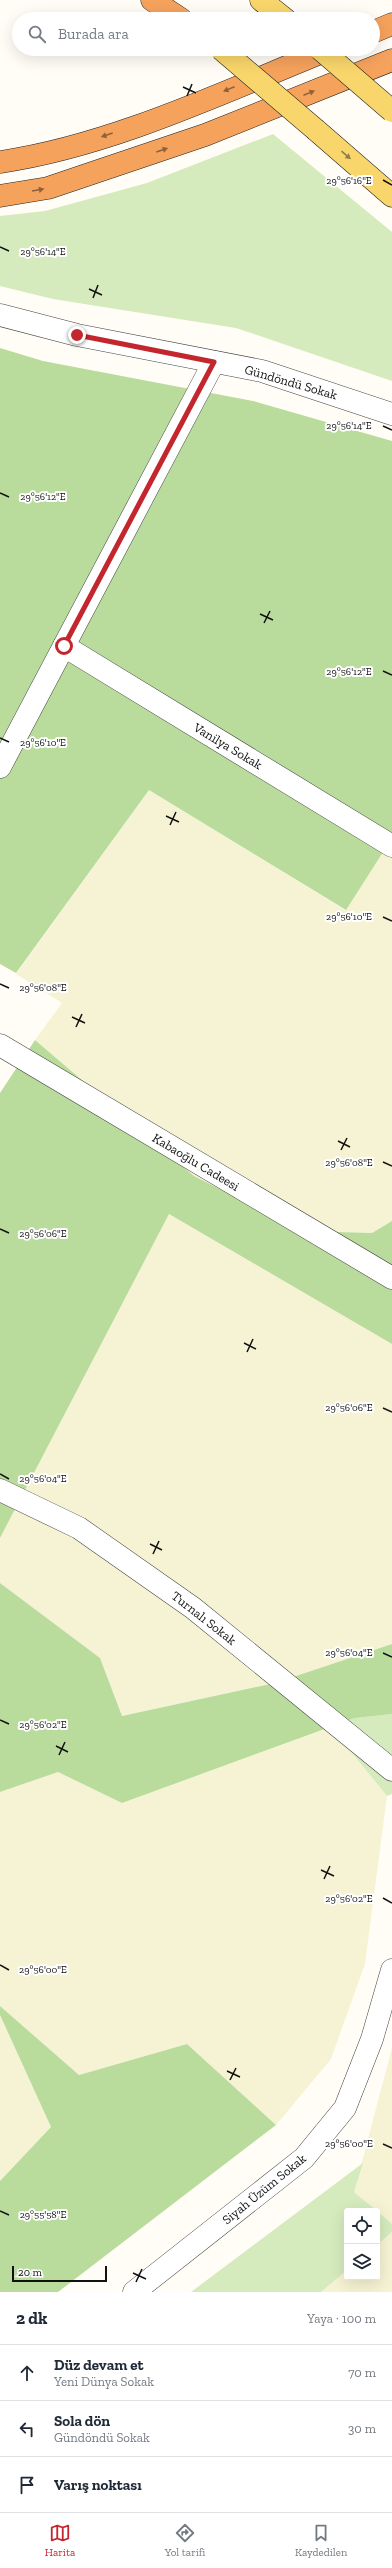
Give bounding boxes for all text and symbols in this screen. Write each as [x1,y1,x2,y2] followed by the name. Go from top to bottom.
[12,12,380,56] search box
[26,23,48,45] icon: search
[58,25,129,43] text: Burada ara
[222,87,234,93] one-way arrow
[304,90,316,96] one-way arrow
[101,133,113,139] one-way arrow
[156,146,168,152] one-way arrow
[340,151,351,160] one-way arrow
[326,175,372,187] text: 29°56'16"E
[32,187,45,193] one-way arrow
[20,246,66,258] text: 29°56'14"E
[68,326,86,344] route end
[243,362,339,402] street label: Gündöndü Sokak
[326,420,372,432] text: 29°56'14"E
[20,491,66,503] text: 29°56'12"E
[55,637,73,655] route start
[326,666,372,678] text: 29°56'12"E
[190,719,265,773] street label: Vanilya Sokak
[20,737,66,749] text: 29°56'10"E
[326,911,372,923] text: 29°56'10"E
[19,982,67,994] text: 29°56'08"E
[150,1130,242,1194] street label: Kabaoğlu Cadeesi
[325,1157,373,1169] text: 29°56'08"E
[19,1228,67,1240] text: 29°56'06"E
[325,1402,373,1414] text: 29°56'06"E
[19,1473,67,1485] text: 29°56'04"E
[169,1588,240,1648] street label: Turnalı Sokak
[325,1647,373,1659] text: 29°56'04"E
[19,1719,67,1731] text: 29°56'02"E
[325,1893,373,1905] text: 29°56'02"E
[19,1964,67,1976] text: 29°56'00"E
[325,2138,373,2150] text: 29°56'00"E
[219,2151,309,2227] street label: Siyah Üzüm Sokak
[344,2208,380,2280] map controls
[344,2208,380,2244] button: locate
[20,2209,66,2221] text: 29°55'58"E
[344,2244,380,2280] button: layers
[12,2264,107,2283] scale bar
[18,2266,42,2279] text: 20 m
[16,2308,47,2328] text: 2 dk
[307,2311,376,2326] text: Yaya · 100 m
[54,2356,143,2374] text: Düz devam et
[16,2362,38,2384] icon: ahead
[348,2365,376,2380] text: 70 m
[54,2374,154,2389] text: Yeni Dünya Sokak
[54,2412,110,2430] text: Sola dön
[16,2418,38,2440] icon: left
[348,2421,376,2436] text: 30 m
[54,2430,150,2445] text: Gündöndü Sokak
[16,2474,38,2496] icon: arrive
[54,2476,142,2494] text: Varış noktası
[45,2522,75,2559] tab: Harita
[165,2522,205,2559] tab: Yol tarifi
[295,2522,347,2559] tab: Kaydedilen

